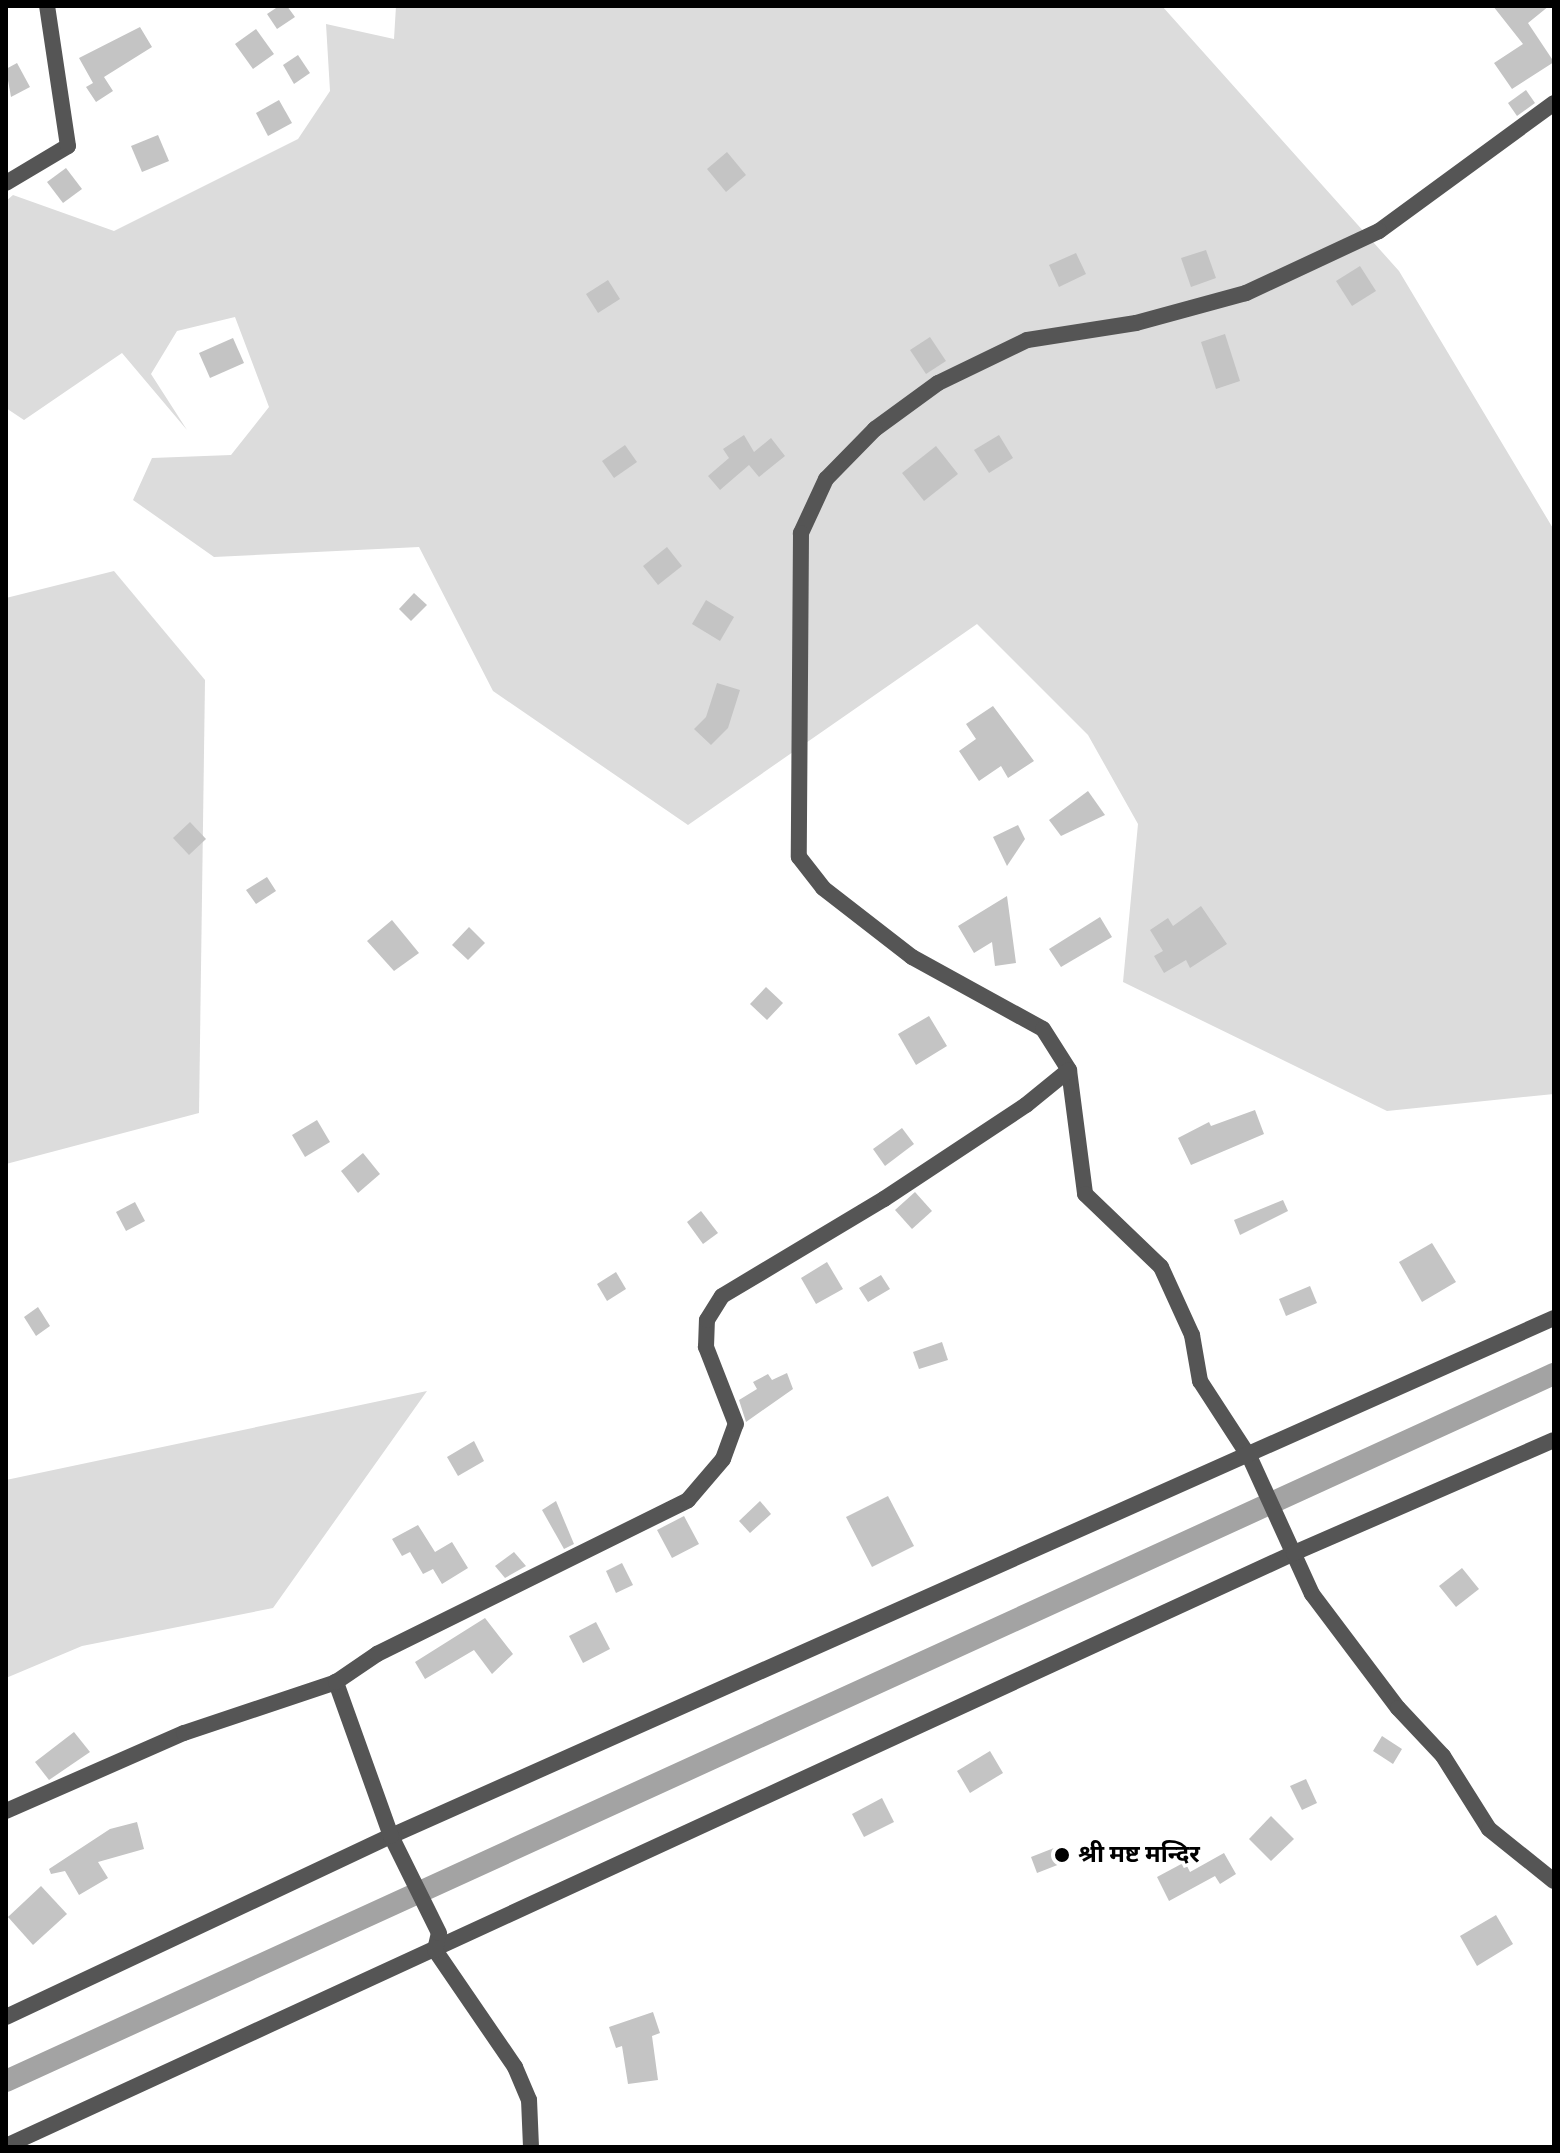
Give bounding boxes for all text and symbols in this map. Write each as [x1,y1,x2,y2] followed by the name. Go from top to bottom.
[1078,1841,1200,1869] place label: श्री मष्ट मन्दिर
[1053,1846,1071,1864] marker: श्री मष्ट मन्दिर

